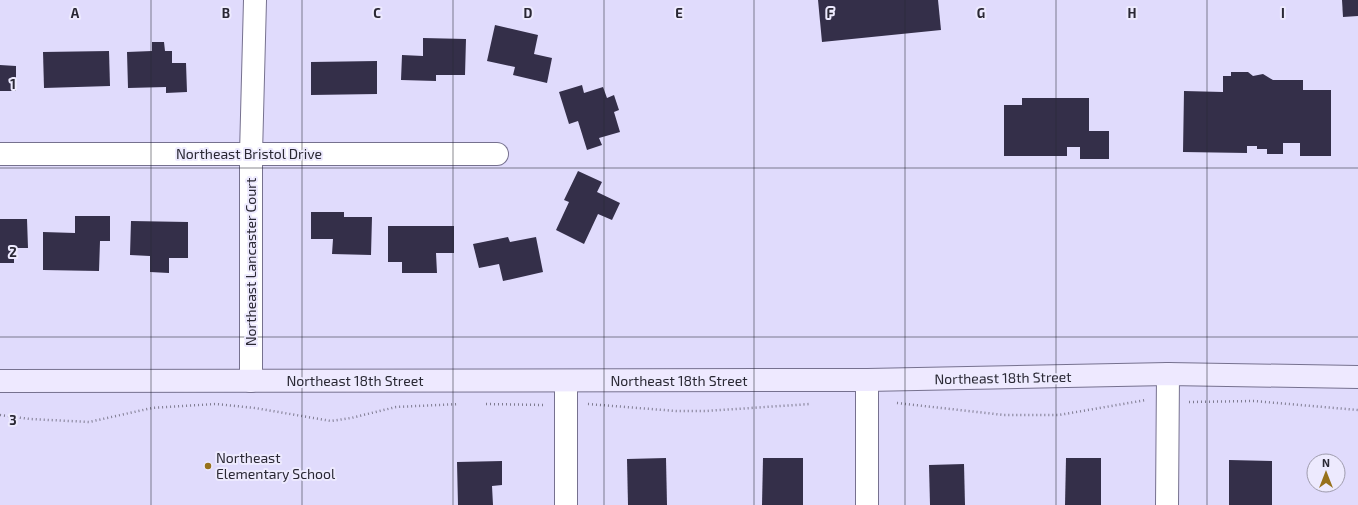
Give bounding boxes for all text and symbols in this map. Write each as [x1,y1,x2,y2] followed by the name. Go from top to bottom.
[71,5,80,21] text: A
[222,5,230,21] text: B
[373,5,381,21] text: C
[524,5,533,21] text: D
[675,5,683,21] text: E
[826,5,834,21] text: F
[977,5,985,21] text: G
[1128,5,1137,21] text: H
[1281,5,1285,21] text: I
[10,76,16,92] text: 1
[176,145,322,162] street label: Northeast Bristol Drive
[242,178,259,346] street label: Northeast Lancaster Court
[9,244,17,260] text: 2
[934,368,1072,387] street label: Northeast 18th Street
[286,372,424,389] street label: Northeast 18th Street
[610,372,748,389] street label: Northeast 18th Street
[9,412,17,428] text: 3
[216,449,336,482] place label: Northeast Elementary School
[1306,453,1346,493] north arrow
[1322,456,1330,469] text: N
[203,461,213,471] marker: Northeast Elementary School

